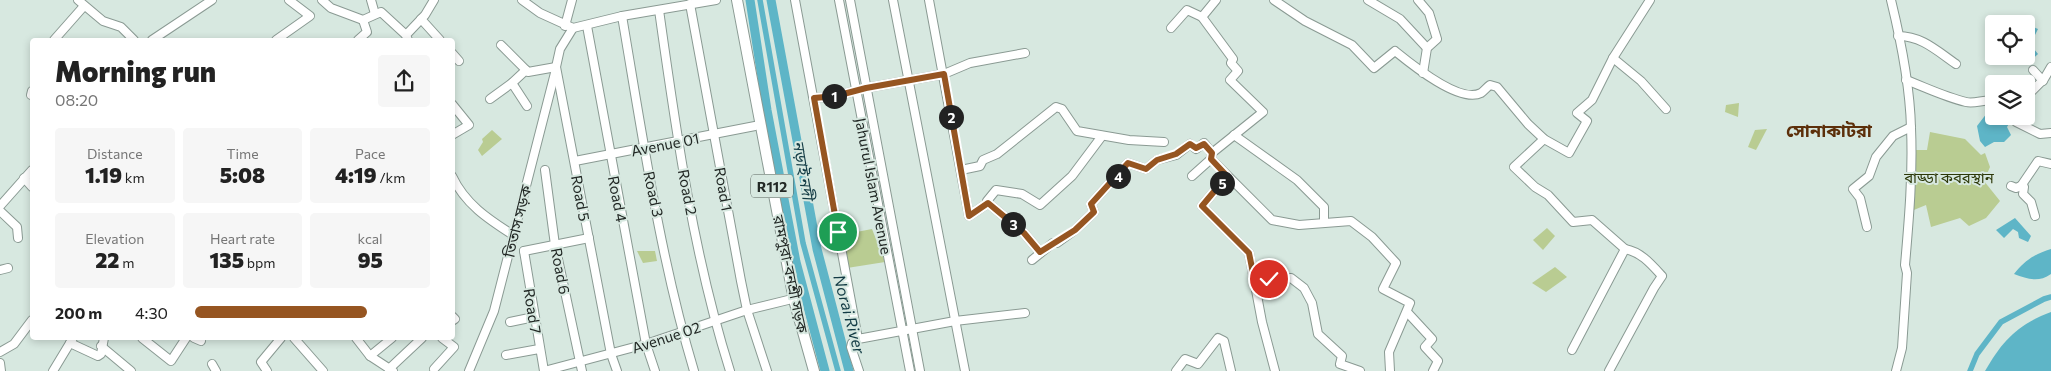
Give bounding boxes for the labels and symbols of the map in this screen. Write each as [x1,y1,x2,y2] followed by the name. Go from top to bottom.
[822,84,846,108] pin: 1
[938,104,964,130] pin: 2
[852,116,896,256] street label: Jahurul Islam Avenue
[1786,119,1873,141] district label: সোনাকাটরা
[629,129,701,159] street label: Avenue 01
[789,139,819,204] water label: নড়াই নদী
[1106,164,1130,188] pin: 4
[711,166,737,212] street label: Road 1
[675,168,701,216] street label: Road 2
[1903,168,1995,186] park label: বাড্ডা কবরস্থান
[640,169,668,219] street label: Road 3
[1210,170,1234,196] pin: 5
[568,174,594,222] street label: Road 5
[605,174,631,224] street label: Road 4
[751,175,793,198] road number: R112
[499,182,535,260] street label: তিতাস সড়ক
[817,211,859,253] pin
[769,212,812,336] street label: রামপুরা-বনশ্রী সড়ক
[1000,212,1026,236] pin: 3
[548,246,574,296] street label: Road 6
[1248,258,1290,300] pin
[830,272,870,356] water label: Norai River
[521,287,545,335] street label: Road 7
[629,317,703,357] street label: Avenue 02

